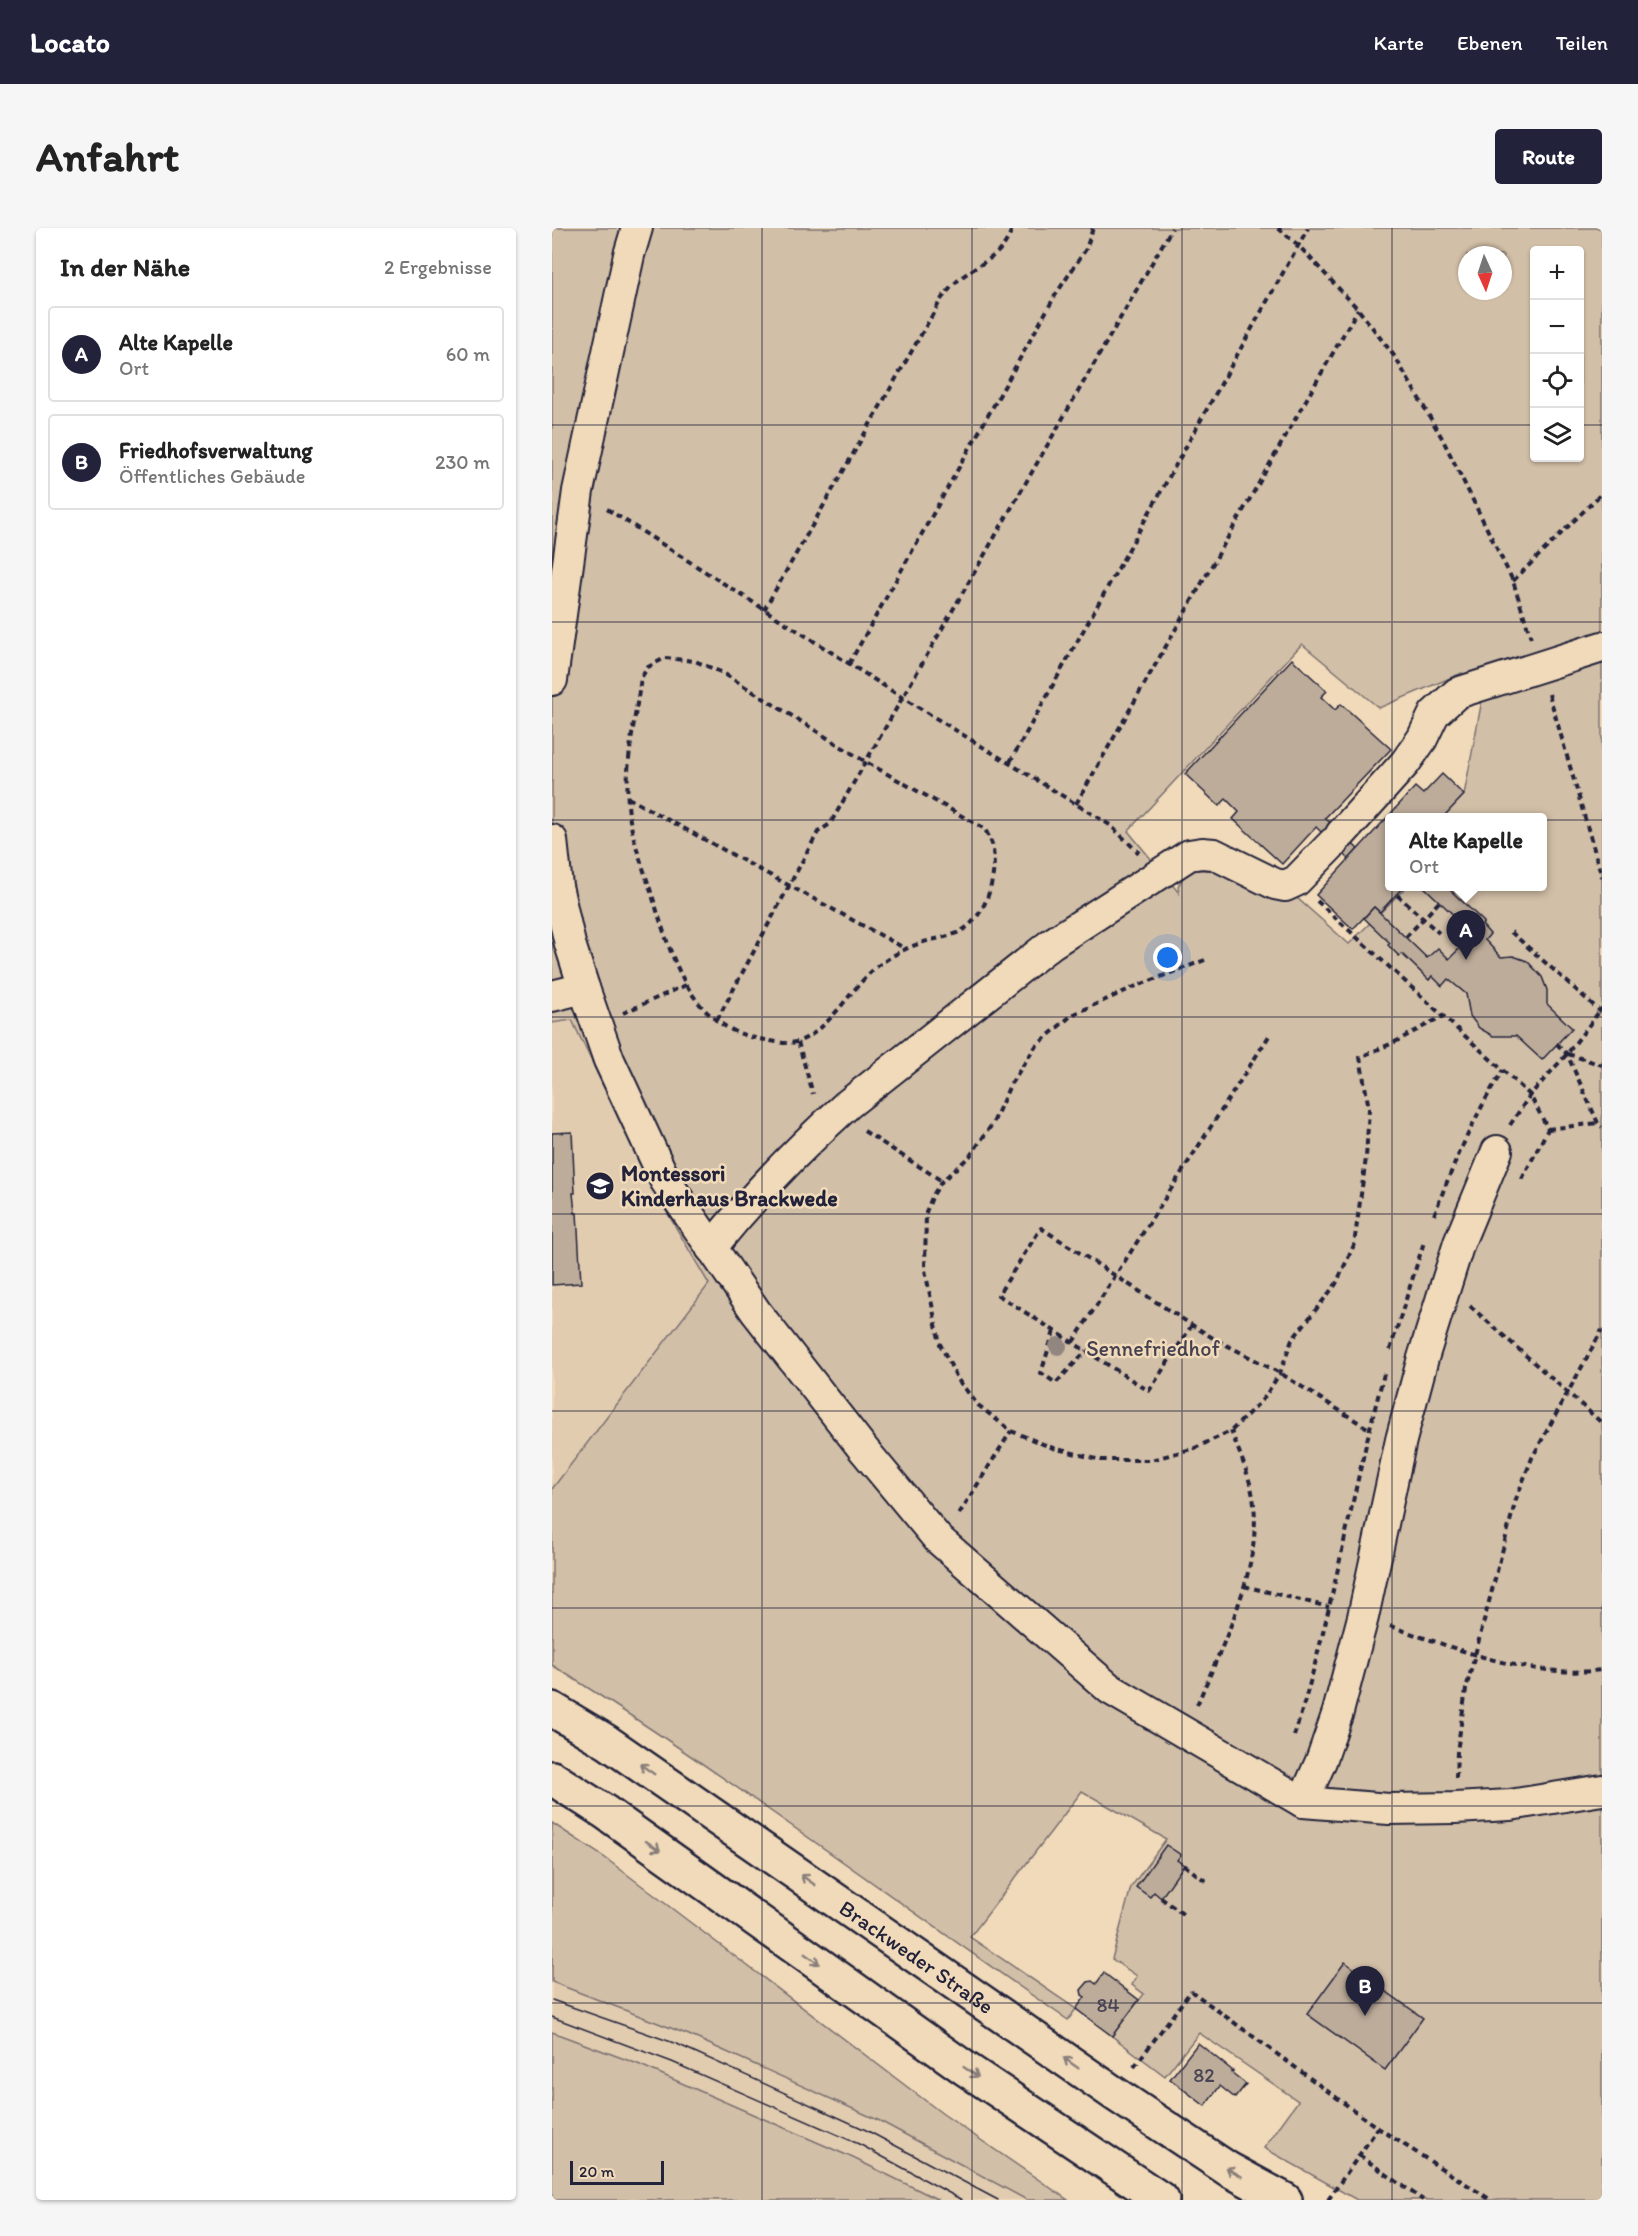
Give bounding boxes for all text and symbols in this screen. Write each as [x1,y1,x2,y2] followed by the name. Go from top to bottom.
[30,25,110,59] text: Locato
[1374,30,1424,55] text: Karte
[1457,30,1523,55] text: Ebenen
[1556,30,1608,55] text: Teilen
[1495,129,1602,184] button: Route
[36,131,179,182] text: Anfahrt
[1458,246,1512,300] north arrow
[1530,246,1584,462] map controls
[1530,246,1584,300] button: +
[60,251,190,283] text: In der Nähe
[384,255,492,279] text: 2 Ergebnisse
[1530,300,1584,354] button: −
[119,329,233,356] text: Alte Kapelle
[75,342,88,366] text: A
[446,342,490,366] text: 60 m
[1530,354,1584,408] button: locate
[119,356,149,380] text: Ort
[1530,408,1584,462] button: layers
[119,437,313,464] text: Friedhofsverwaltung
[75,450,88,474] text: B
[435,450,490,474] text: 230 m
[119,464,305,488] text: Öffentliches Gebäude
[1385,813,1547,891] popup
[1409,827,1523,854] text: Alte Kapelle
[1409,854,1439,878] text: Ort
[1446,910,1486,960] pin: A
[1153,943,1182,972] your location
[621,1160,838,1212] place label: Montessori Kinderhaus Brackwede
[584,1170,616,1202] school or university icon: Montessori Kinderhaus Brackwede
[1086,1335,1220,1362] park label: Sennefriedhof
[639,1763,656,1776] one-way arrow
[644,1840,660,1852] one-way arrow
[800,1874,816,1886] one-way arrow
[834,1894,999,2019] street label: Brackweder Straße
[803,1953,819,1965] one-way arrow
[1346,1966,1384,2016] pin: B
[1097,1993,1119,2017] house number: 84
[1064,2057,1080,2069] one-way arrow
[1193,2063,1215,2087] house number: 82
[962,2066,979,2078] one-way arrow
[570,2158,664,2186] scale bar
[579,2162,614,2181] text: 20 m
[1225,2165,1242,2177] one-way arrow

